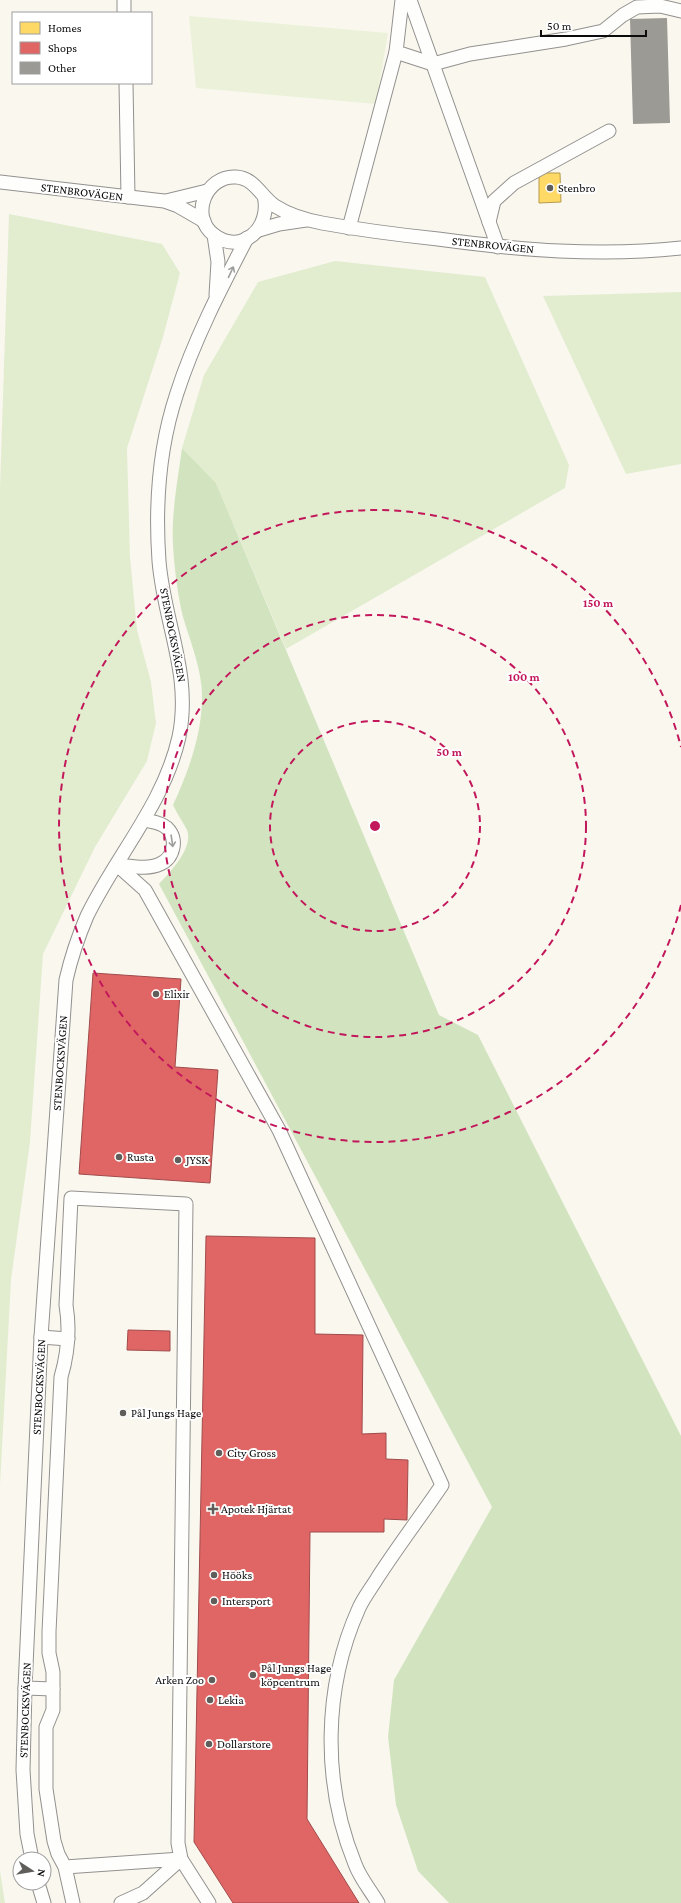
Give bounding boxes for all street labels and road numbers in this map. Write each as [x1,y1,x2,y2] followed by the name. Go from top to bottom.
[40,180,124,204] street label: STENBROVÄGEN
[451,234,535,256] street label: STENBROVÄGEN
[157,587,189,683] street label: STENBOCKSVÄGEN
[50,1015,70,1111] street label: STENBOCKSVÄGEN
[30,1339,48,1435] street label: STENBOCKSVÄGEN
[16,1662,34,1758] street label: STENBOCKSVÄGEN

